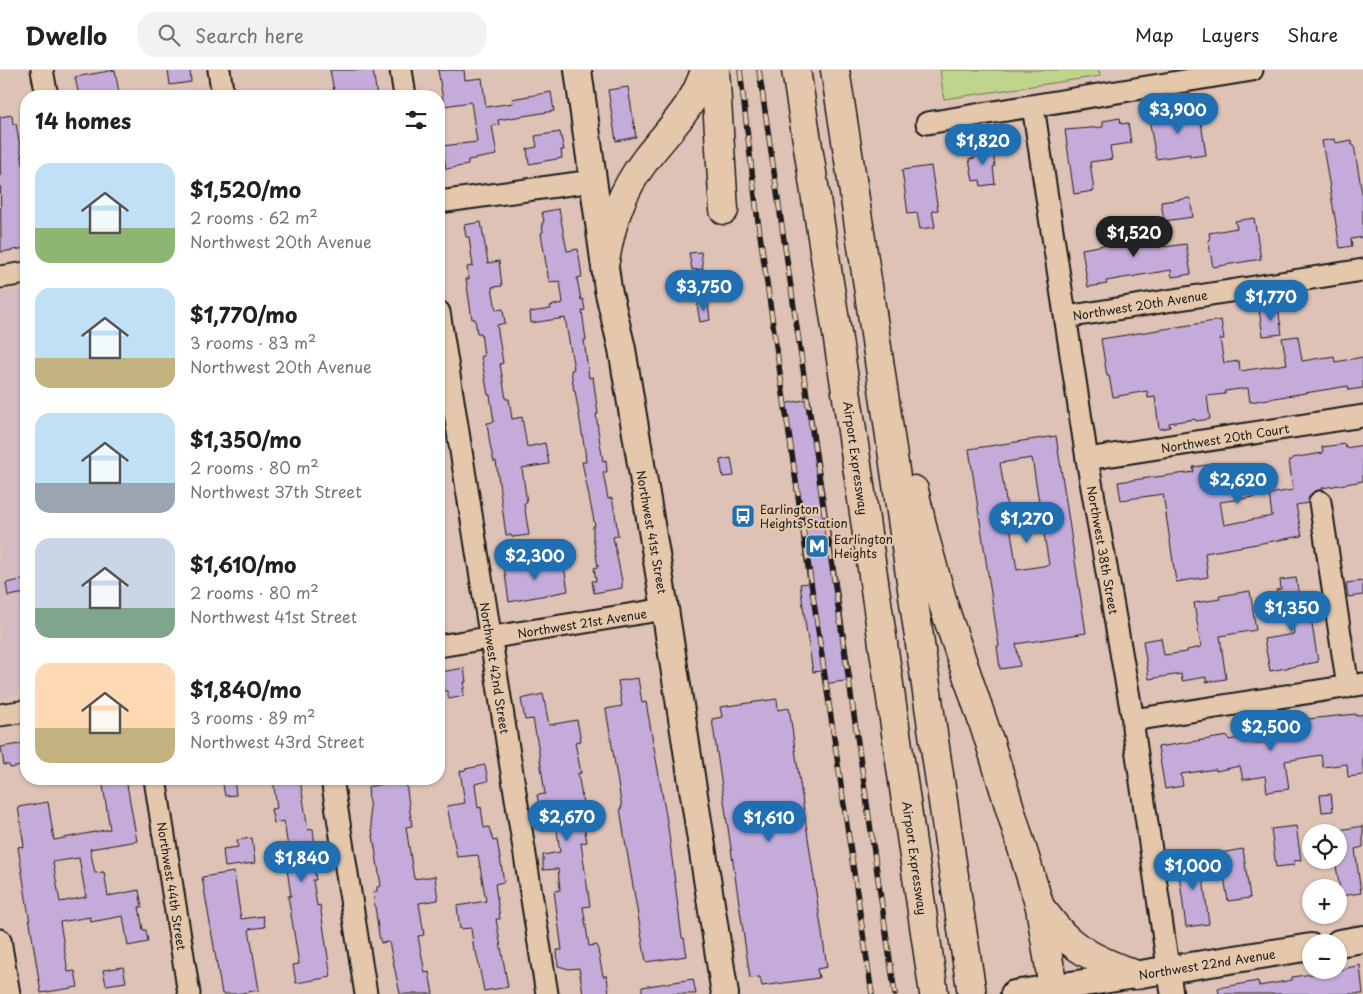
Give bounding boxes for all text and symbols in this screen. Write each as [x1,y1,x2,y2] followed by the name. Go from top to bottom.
[137,12,487,57] search box
[25,17,107,53] text: Dwello
[155,21,183,49] icon: search
[195,21,304,49] text: Search here
[1135,21,1174,48] text: Map
[1202,21,1259,48] text: Layers
[1287,21,1338,48] text: Share
[1137,92,1219,135] pin: $3,900
[1149,97,1207,121] text: $3,900
[35,104,131,136] text: 14 homes
[402,106,430,134] icon: filters
[942,124,1024,166] pin: $1,820
[956,128,1010,152] text: $1,820
[190,173,301,205] text: $1,520/mo
[75,183,135,243] icon: home
[190,205,318,229] text: 2 rooms · 62 m²
[1093,216,1175,258] pin: $1,520
[1107,220,1161,244] text: $1,520
[190,229,372,253] text: Northwest 20th Avenue
[663,270,745,312] pin: $3,750
[676,274,732,298] text: $3,750
[1230,280,1312,322] pin: $1,770
[1245,284,1297,308] text: $1,770
[1071,285,1209,325] street label: Northwest 20th Avenue
[190,298,297,330] text: $1,770/mo
[75,308,135,368] icon: home
[190,330,316,354] text: 3 rooms · 83 m²
[190,354,372,378] text: Northwest 20th Avenue
[839,400,873,516] street label: Airport Expressway
[1160,419,1290,457] street label: Northwest 20th Court
[190,423,301,455] text: $1,350/mo
[75,433,135,493] icon: home
[190,455,319,479] text: 2 rooms · 80 m²
[1197,462,1279,505] pin: $2,620
[1209,467,1267,491] text: $2,620
[632,469,672,596] street label: Northwest 41st Street
[190,479,362,503] text: Northwest 37th Street
[1083,484,1123,616] street label: Northwest 38th Street
[760,500,848,532] place label: Earlington Heights Station
[986,502,1068,544] pin: $1,270
[730,503,756,529] bus stop icon: Earlington Heights Station
[1000,506,1054,530] text: $1,270
[834,530,893,562] place label: Earlington Heights
[804,533,830,559] metro station icon: Earlington Heights
[494,538,576,581] pin: $2,300
[505,543,565,567] text: $2,300
[190,548,296,580] text: $1,610/mo
[75,558,135,618] icon: home
[190,580,319,604] text: 2 rooms · 80 m²
[1251,590,1333,633] pin: $1,350
[1265,595,1319,619] text: $1,350
[476,601,514,735] street label: Northwest 42nd Street
[190,604,357,628] text: Northwest 41st Street
[516,604,648,642] street label: Northwest 21st Avenue
[190,673,301,705] text: $1,840/mo
[75,683,135,743] icon: home
[190,705,315,729] text: 3 rooms · 89 m²
[1230,710,1312,752] pin: $2,500
[1241,714,1301,738] text: $2,500
[190,729,364,753] text: Northwest 43rd Street
[526,800,608,842] pin: $2,670
[728,800,810,843] pin: $1,610
[898,800,932,916] street label: Airport Expressway
[539,804,595,828] text: $2,670
[744,805,795,829] text: $1,610
[153,820,191,952] street label: Northwest 44th Street
[1302,824,1347,979] map controls
[1302,824,1347,869] button: locate
[261,840,343,883] pin: $1,840
[275,845,329,869] text: $1,840
[1152,848,1234,891] pin: $1,000
[1165,853,1221,877] text: $1,000
[1302,879,1347,924] button: +
[1302,934,1347,979] button: −
[1137,944,1277,984] street label: Northwest 22nd Avenue

